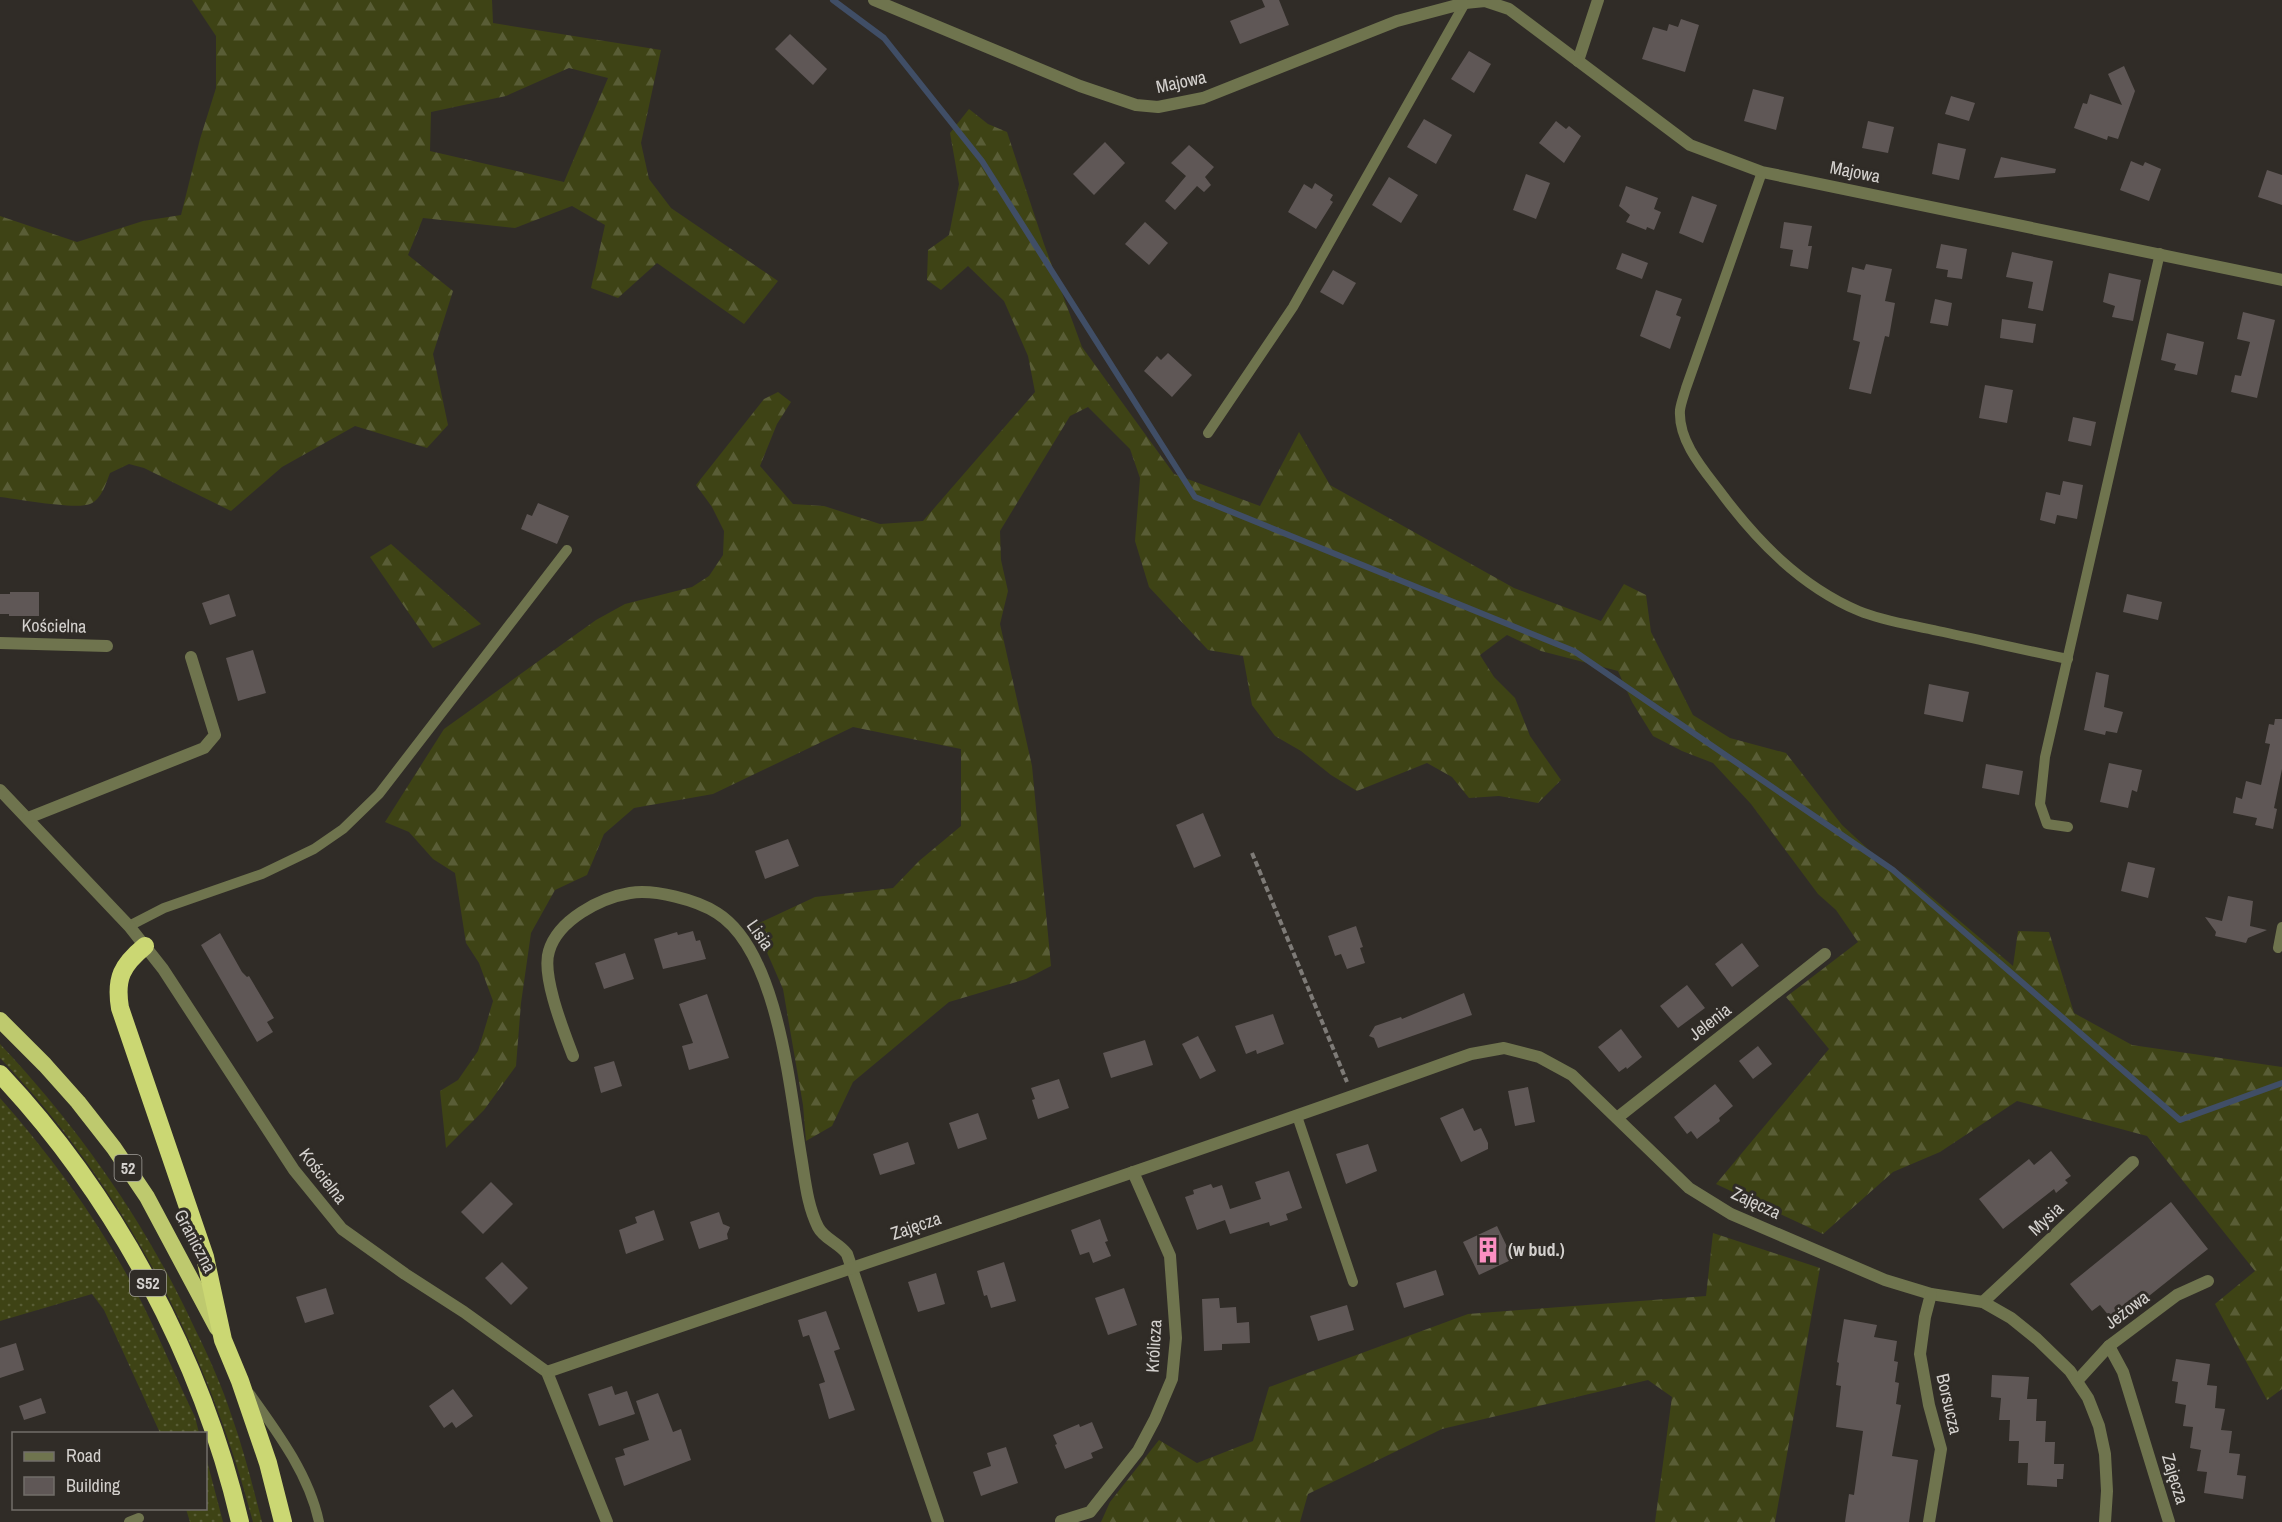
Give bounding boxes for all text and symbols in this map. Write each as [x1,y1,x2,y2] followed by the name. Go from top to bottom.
[1153,64,1208,99] street label: Majowa
[1828,154,1882,189] street label: Majowa
[21,612,87,639] street label: Kościelna
[741,914,780,955] street label: Lisia
[1683,997,1736,1046] street label: Jelenia
[294,1142,353,1209] street label: Kościelna
[114,1155,142,1181] road number: 52
[1728,1180,1785,1225] street label: Zajęcza
[2023,1196,2069,1241] street label: Mysia
[168,1205,222,1277] street label: Graniczna
[887,1205,944,1246] street label: Zajęcza
[1473,1235,1503,1265] building icon: (w bud.)
[1508,1237,1565,1262] place label: (w bud.)
[130,1270,166,1296] road number: S52
[2099,1285,2154,1335] street label: Jeżowa
[1140,1319,1167,1373] street label: Królicza
[1930,1371,1969,1437] street label: Borsucza
[12,1432,207,1510] legend
[66,1443,101,1468] text: Road
[2156,1450,2195,1507] street label: Zajęcza
[66,1473,121,1498] text: Building

